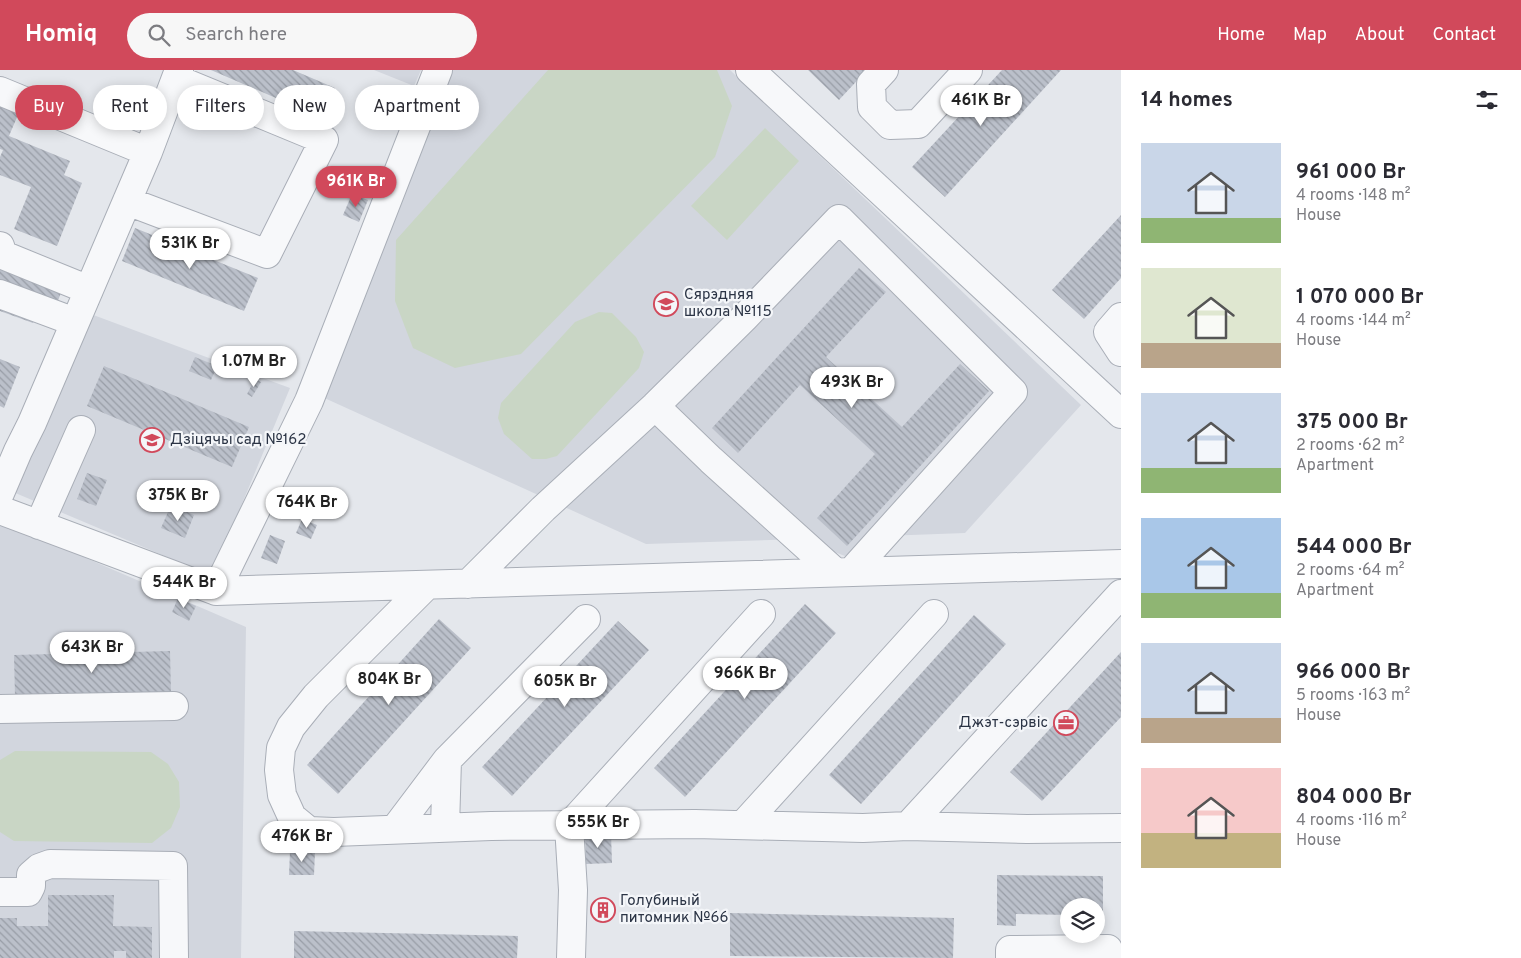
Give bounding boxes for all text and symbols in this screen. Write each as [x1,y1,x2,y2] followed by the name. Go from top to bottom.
[127,13,477,58] search box
[25,20,97,50] text: Homiq
[145,21,173,49] icon: search
[185,23,287,47] text: Search here
[1217,24,1265,47] text: Home
[1293,24,1327,47] text: Map
[1355,24,1404,47] text: About
[1432,24,1496,47] text: Contact
[15,85,83,130] chip: Buy
[93,85,167,130] chip: Rent
[177,85,264,130] chip: Filters
[274,85,345,130] chip: New
[355,85,479,130] chip: Apartment
[935,85,1027,127] pin: 461K Br
[1473,86,1501,114] icon: filters
[1141,87,1233,114] text: 14 homes
[951,91,1011,111] text: 461K Br
[1296,159,1406,186] text: 961 000 Br
[1181,163,1241,223] icon: home
[310,166,402,208] pin: 961K Br
[326,172,386,192] text: 961K Br
[1296,186,1411,206] text: 4 rooms · 148 m²
[1296,206,1341,226] text: House
[144,228,236,270] pin: 531K Br
[161,234,219,254] text: 531K Br
[1296,284,1423,311] text: 1 070 000 Br
[684,286,772,322] place label: Сярэдняя школа №115
[1181,288,1241,348] icon: home
[653,291,679,317] school or university icon: Сярэдняя школа №115
[1296,311,1411,331] text: 4 rooms · 144 m²
[1296,331,1341,351] text: House
[202,346,306,388] pin: 1.07M Br
[222,352,286,372] text: 1.07M Br
[806,366,898,409] pin: 493K Br
[821,373,883,393] text: 493K Br
[1296,409,1408,436] text: 375 000 Br
[1181,413,1241,473] icon: home
[139,427,165,453] school or university icon: Дзіцячы сад №162
[170,431,306,450] place label: Дзіцячы сад №162
[1296,436,1404,456] text: 2 rooms · 62 m²
[1296,456,1374,476] text: Apartment
[132,480,224,522] pin: 375K Br
[148,486,208,506] text: 375K Br
[261,486,353,529] pin: 764K Br
[277,493,337,513] text: 764K Br
[1296,534,1412,561] text: 544 000 Br
[1181,538,1241,598] icon: home
[1296,561,1405,581] text: 2 rooms · 64 m²
[138,566,230,609] pin: 544K Br
[152,573,216,593] text: 544K Br
[1296,581,1374,601] text: Apartment
[46,632,138,674] pin: 643K Br
[61,638,123,658] text: 643K Br
[699,658,791,700] pin: 966K Br
[1296,659,1410,686] text: 966 000 Br
[1181,663,1241,723] icon: home
[343,664,435,706] pin: 804K Br
[714,664,776,684] text: 966K Br
[519,666,611,708] pin: 605K Br
[357,670,421,690] text: 804K Br
[533,672,597,692] text: 605K Br
[1296,686,1410,706] text: 5 rooms · 163 m²
[1296,706,1341,726] text: House
[1053,710,1079,736] office icon: Джэт-сэрвіс
[959,714,1048,733] place label: Джэт-сэрвіс
[1296,784,1412,811] text: 804 000 Br
[1181,788,1241,848] icon: home
[552,806,644,849] pin: 555K Br
[1296,811,1407,831] text: 4 rooms · 116 m²
[567,813,629,833] text: 555K Br
[256,820,348,863] pin: 476K Br
[272,827,332,847] text: 476K Br
[1296,831,1341,851] text: House
[620,892,729,928] place label: Голубиный питомник №66
[590,897,616,923] building icon: Голубиный питомник №66
[1060,898,1105,943] map controls
[1060,898,1105,943] button: layers

